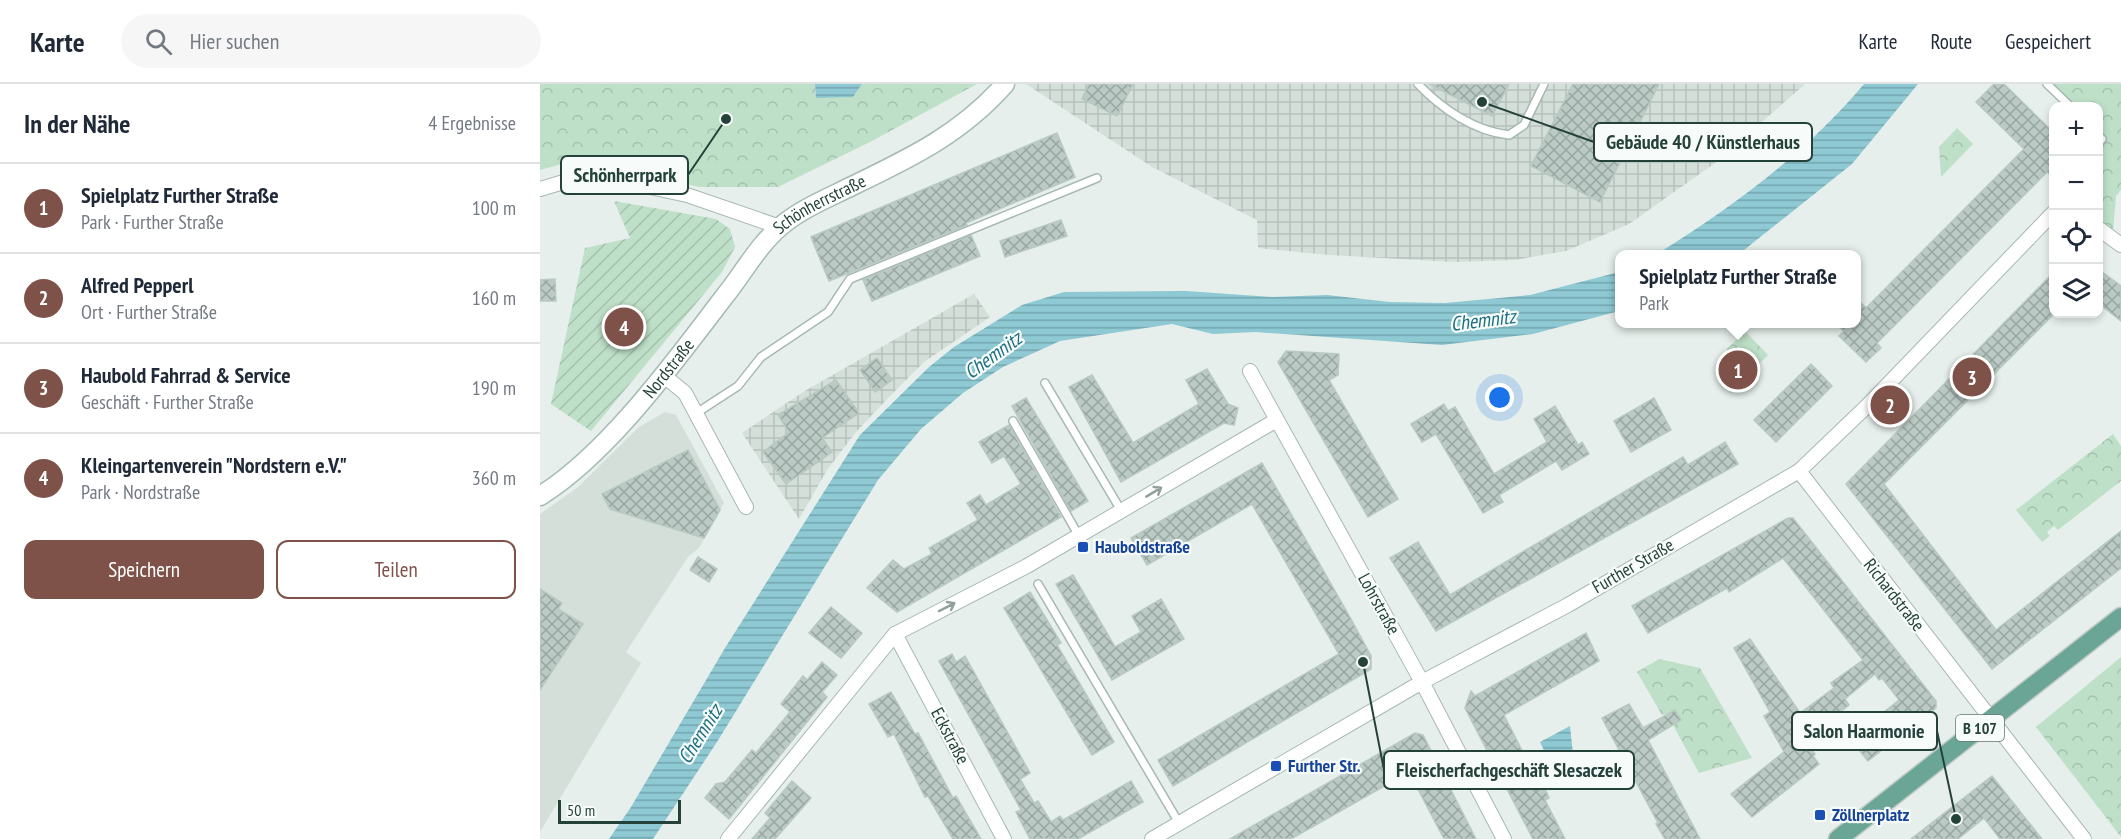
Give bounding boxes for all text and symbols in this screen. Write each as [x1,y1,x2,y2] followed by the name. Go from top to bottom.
[121,14,541,68] search box
[30,23,85,60] text: Karte
[142,25,175,58] icon: search
[190,27,279,55] text: Hier suchen
[1859,28,1897,55] text: Karte
[1930,28,1972,55] text: Route
[2005,28,2091,55] text: Gespeichert
[2049,102,2103,318] map controls
[2049,102,2103,156] button: +
[24,107,130,140] text: In der Nähe
[428,110,516,136] text: 4 Ergebnisse
[1594,123,1812,161] callout: Gebäude 40 / Künstlerhaus
[1606,129,1800,155] text: Gebäude 40 / Künstlerhaus
[561,156,688,194] callout: Schönherrpark
[2049,156,2103,210] button: −
[573,162,677,188] text: Schönherrpark
[768,169,869,239] street label: Schönherrstraße
[81,181,279,209] text: Spielplatz Further Straße
[39,195,48,221] text: 1
[472,195,516,221] text: 100 m
[81,209,224,235] text: Park · Further Straße
[2049,210,2103,264] button: locate
[1615,250,1861,328] popup
[1639,262,1837,290] text: Spielplatz Further Straße
[2049,264,2103,318] button: layers
[81,271,194,299] text: Alfred Pepperl
[39,285,48,311] text: 2
[472,285,516,311] text: 160 m
[1639,290,1669,316] text: Park
[81,299,217,325] text: Ort · Further Straße
[1449,303,1519,337] water label: Chemnitz
[604,304,644,350] pin: 4
[959,324,1028,385] water label: Chemnitz
[638,334,699,403] street label: Nordstraße
[1718,348,1758,392] pin: 1
[1952,354,1992,400] pin: 3
[81,361,291,389] text: Haubold Fahrrad & Service
[39,375,48,401] text: 3
[472,375,516,401] text: 190 m
[1870,382,1910,428] pin: 2
[1485,383,1514,412] your location
[81,389,254,415] text: Geschäft · Further Straße
[81,451,347,479] text: Kleingartenverein "Nordstern e.V."
[39,465,48,491] text: 4
[472,465,516,491] text: 360 m
[81,479,200,505] text: Park · Nordstraße
[1146,486,1163,498] one-way arrow
[1588,533,1678,598] street label: Further Straße
[1095,535,1190,558] place label: Hauboldstraße
[24,540,264,599] button: Speichern
[276,540,516,599] button: Teilen
[1076,540,1090,554] marker: Hauboldstraße
[1859,554,1930,636] street label: Richardstraße
[1353,569,1406,639] street label: Lohrstraße
[938,601,956,612] one-way arrow
[672,698,729,768] water label: Chemnitz
[926,704,975,768] street label: Eckstraße
[1792,712,1937,750] callout: Salon Haarmonie
[1956,715,2004,741] road number: B 107
[1803,718,1925,744] text: Salon Haarmonie
[1384,751,1634,789] callout: Fleischerfachgeschäft Slesaczek
[1288,754,1361,777] place label: Further Str.
[1396,757,1623,783] text: Fleischerfachgeschäft Slesaczek
[1269,759,1283,773] marker: Further Str.
[558,797,681,824] scale bar
[567,800,595,820] text: 50 m
[1832,803,1909,826] place label: Zöllnerplatz
[1813,808,1827,822] marker: Zöllnerplatz

